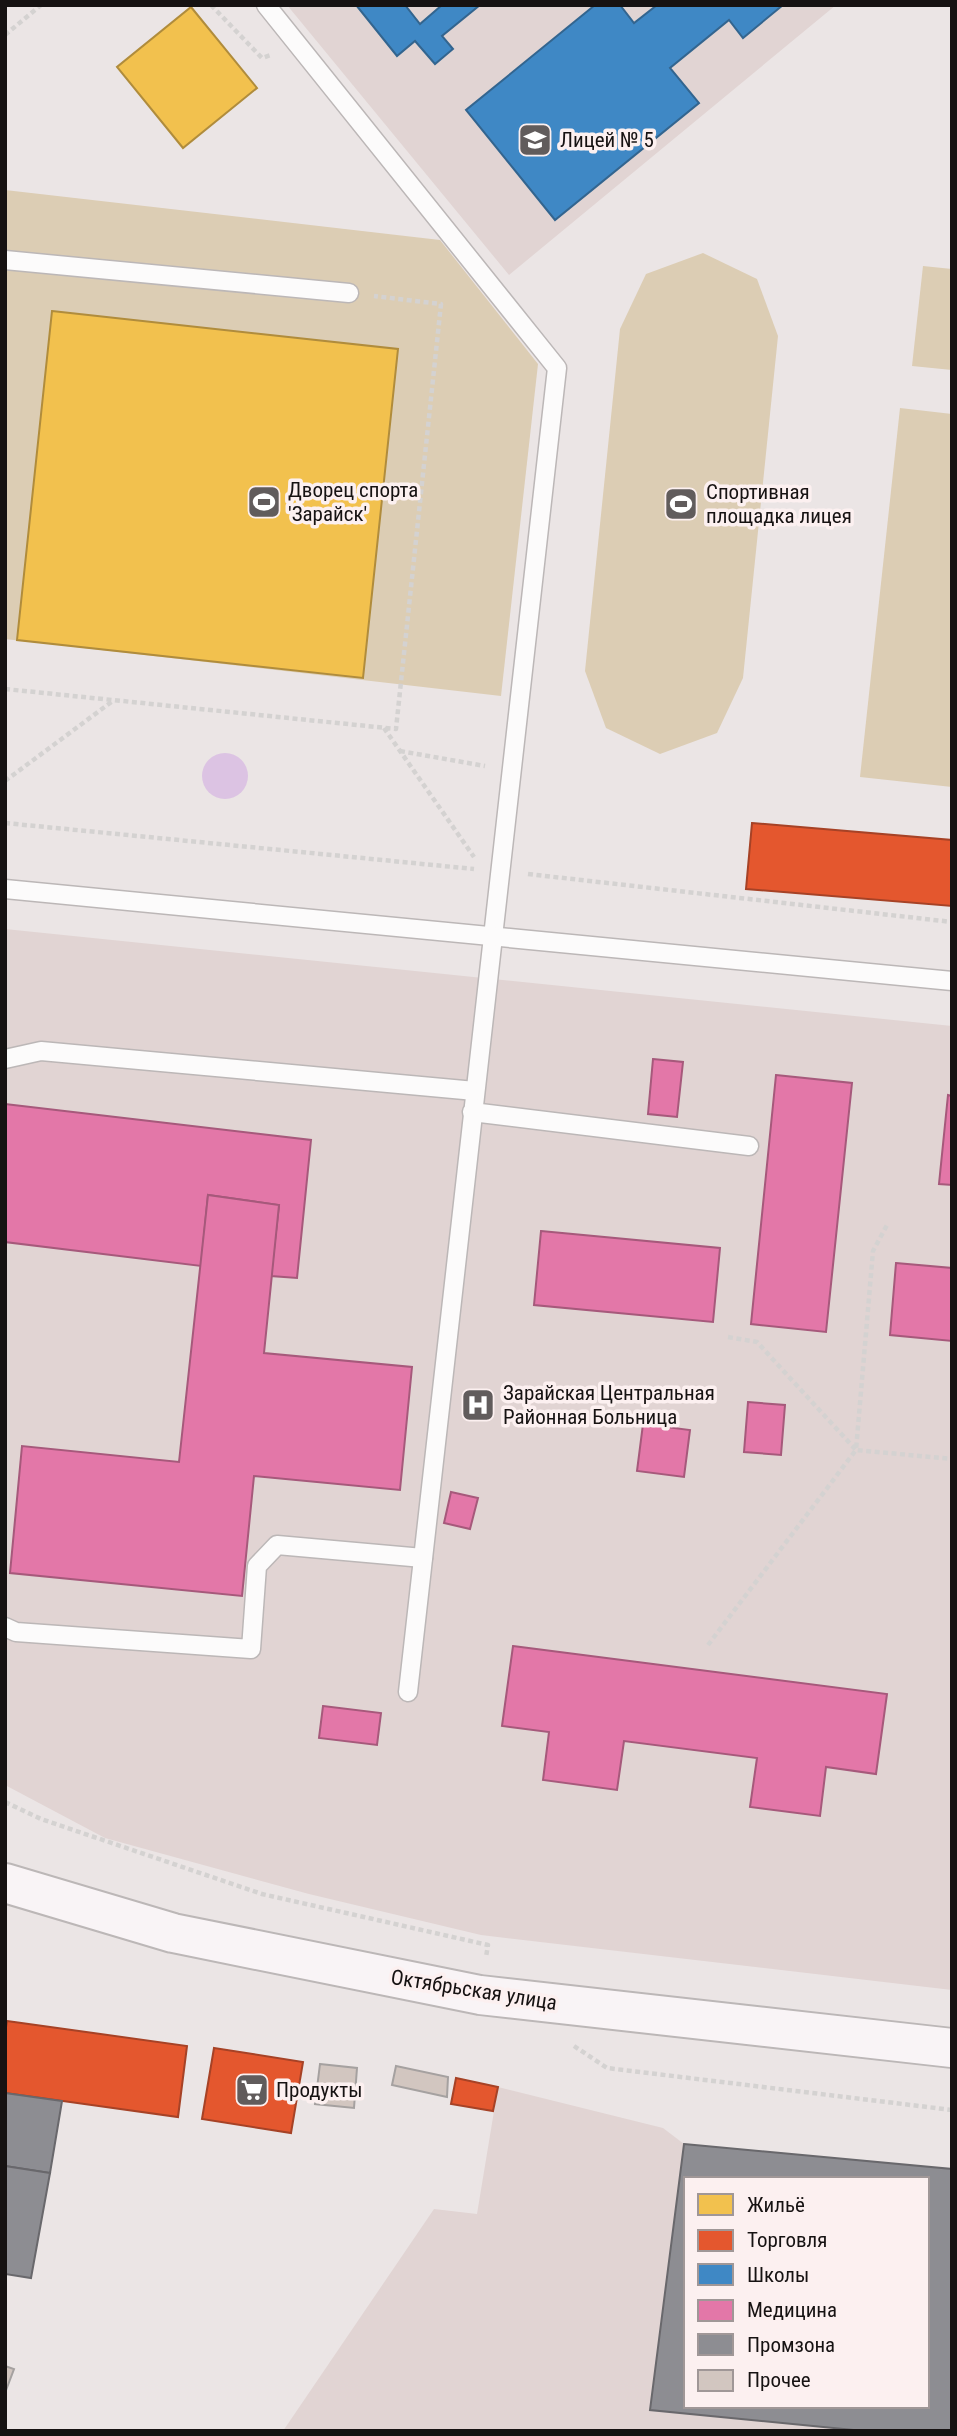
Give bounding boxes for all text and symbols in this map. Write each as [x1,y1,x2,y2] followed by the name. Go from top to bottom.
[516,121,554,159] school or university icon: Лицей № 5
[560,128,654,152] place label: Лицей № 5
[288,478,418,526] place label: Дворец спорта 'Зарайск'
[706,480,852,528] place label: Спортивная площадка лицея
[245,483,283,521] sports icon: Дворец спорта 'Зарайск'
[662,485,700,523] sports icon: Спортивная площадка лицея
[503,1381,715,1429] place label: Зарайская Центральная Районная Больница
[459,1386,497,1424] hospital icon: Зарайская Центральная Районная Больница
[389,1965,559,2015] street label: Октябрьская улица
[233,2071,271,2109] supermarket icon: Продукты
[276,2078,363,2102] place label: Продукты
[684,2177,929,2408] legend
[747,2193,805,2217] text: Жильё
[747,2228,827,2252] text: Торговля
[747,2263,809,2287] text: Школы
[747,2298,837,2322] text: Медицина
[747,2333,835,2357] text: Промзона
[747,2368,811,2392] text: Прочее

